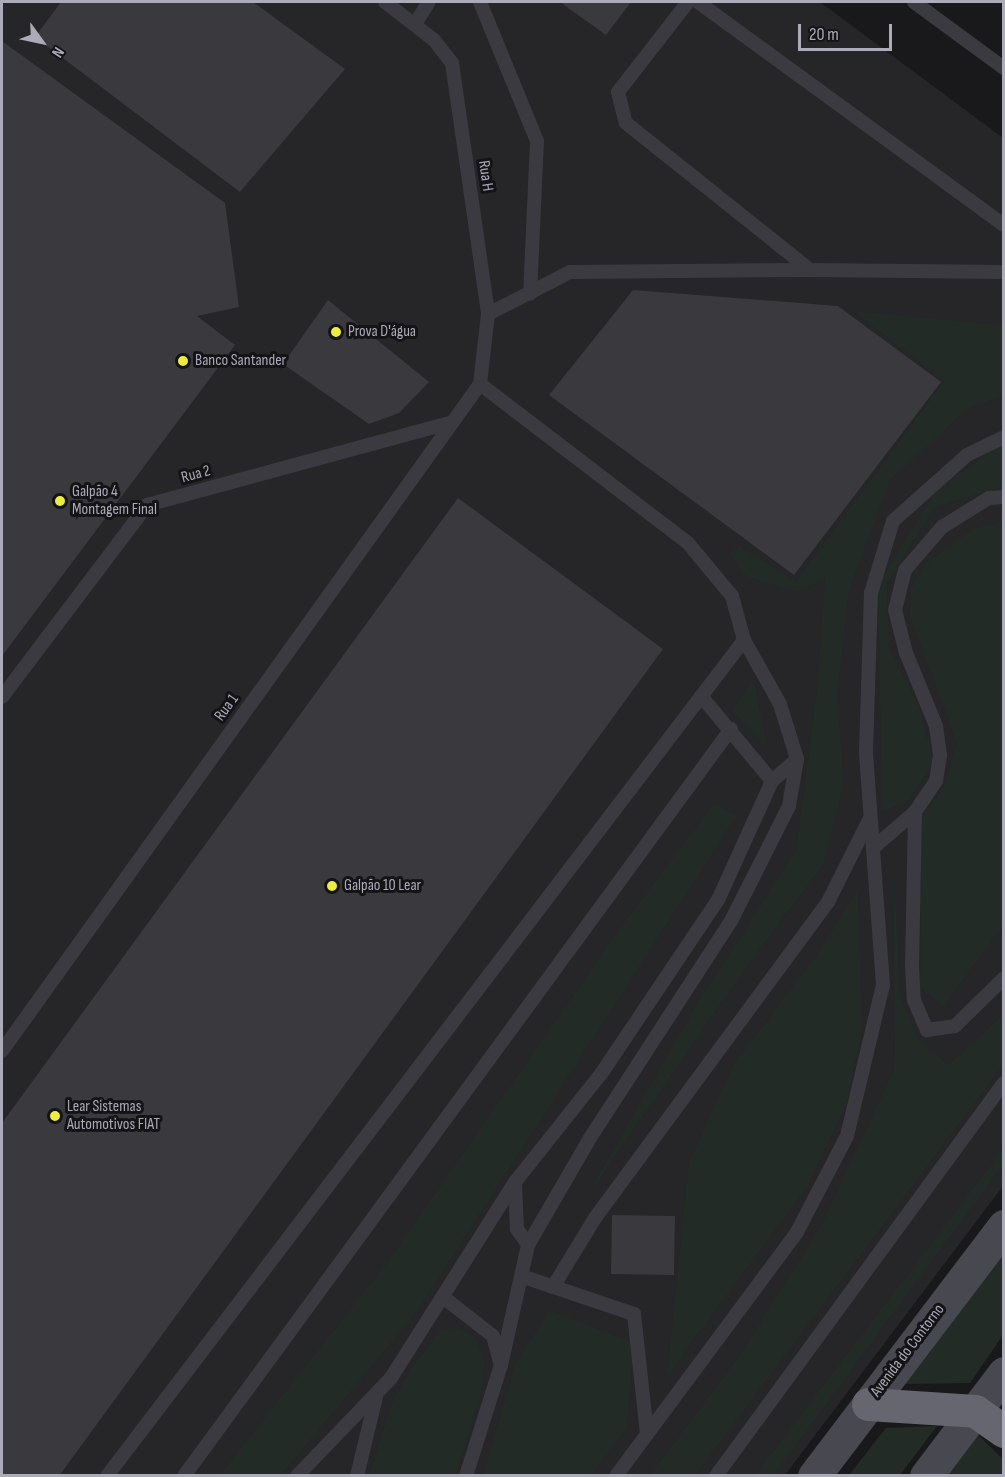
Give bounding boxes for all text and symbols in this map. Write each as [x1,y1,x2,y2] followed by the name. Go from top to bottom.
[12,12,72,72] north arrow
[801,12,896,50] scale bar
[809,24,839,45] text: 20 m
[47,43,68,61] text: N
[473,159,497,193] street label: Rua H
[348,322,416,342] place label: Prova D'água
[329,325,343,339] marker: Prova D'água
[195,351,286,371] place label: Banco Santander
[176,354,190,368] marker: Banco Santander
[179,462,213,488] street label: Rua 2
[72,482,157,520] place label: Galpão 4 Montagem Final
[53,494,67,508] marker: Galpão 4 Montagem Final
[211,691,243,725] street label: Rua 1
[344,876,421,896] place label: Galpão 10 Lear
[325,879,339,893] marker: Galpão 10 Lear
[67,1097,160,1135] place label: Lear Sistemas Automotivos FIAT
[48,1109,62,1123] marker: Lear Sistemas Automotivos FIAT
[867,1301,949,1401] street label: Avenida do Contorno

